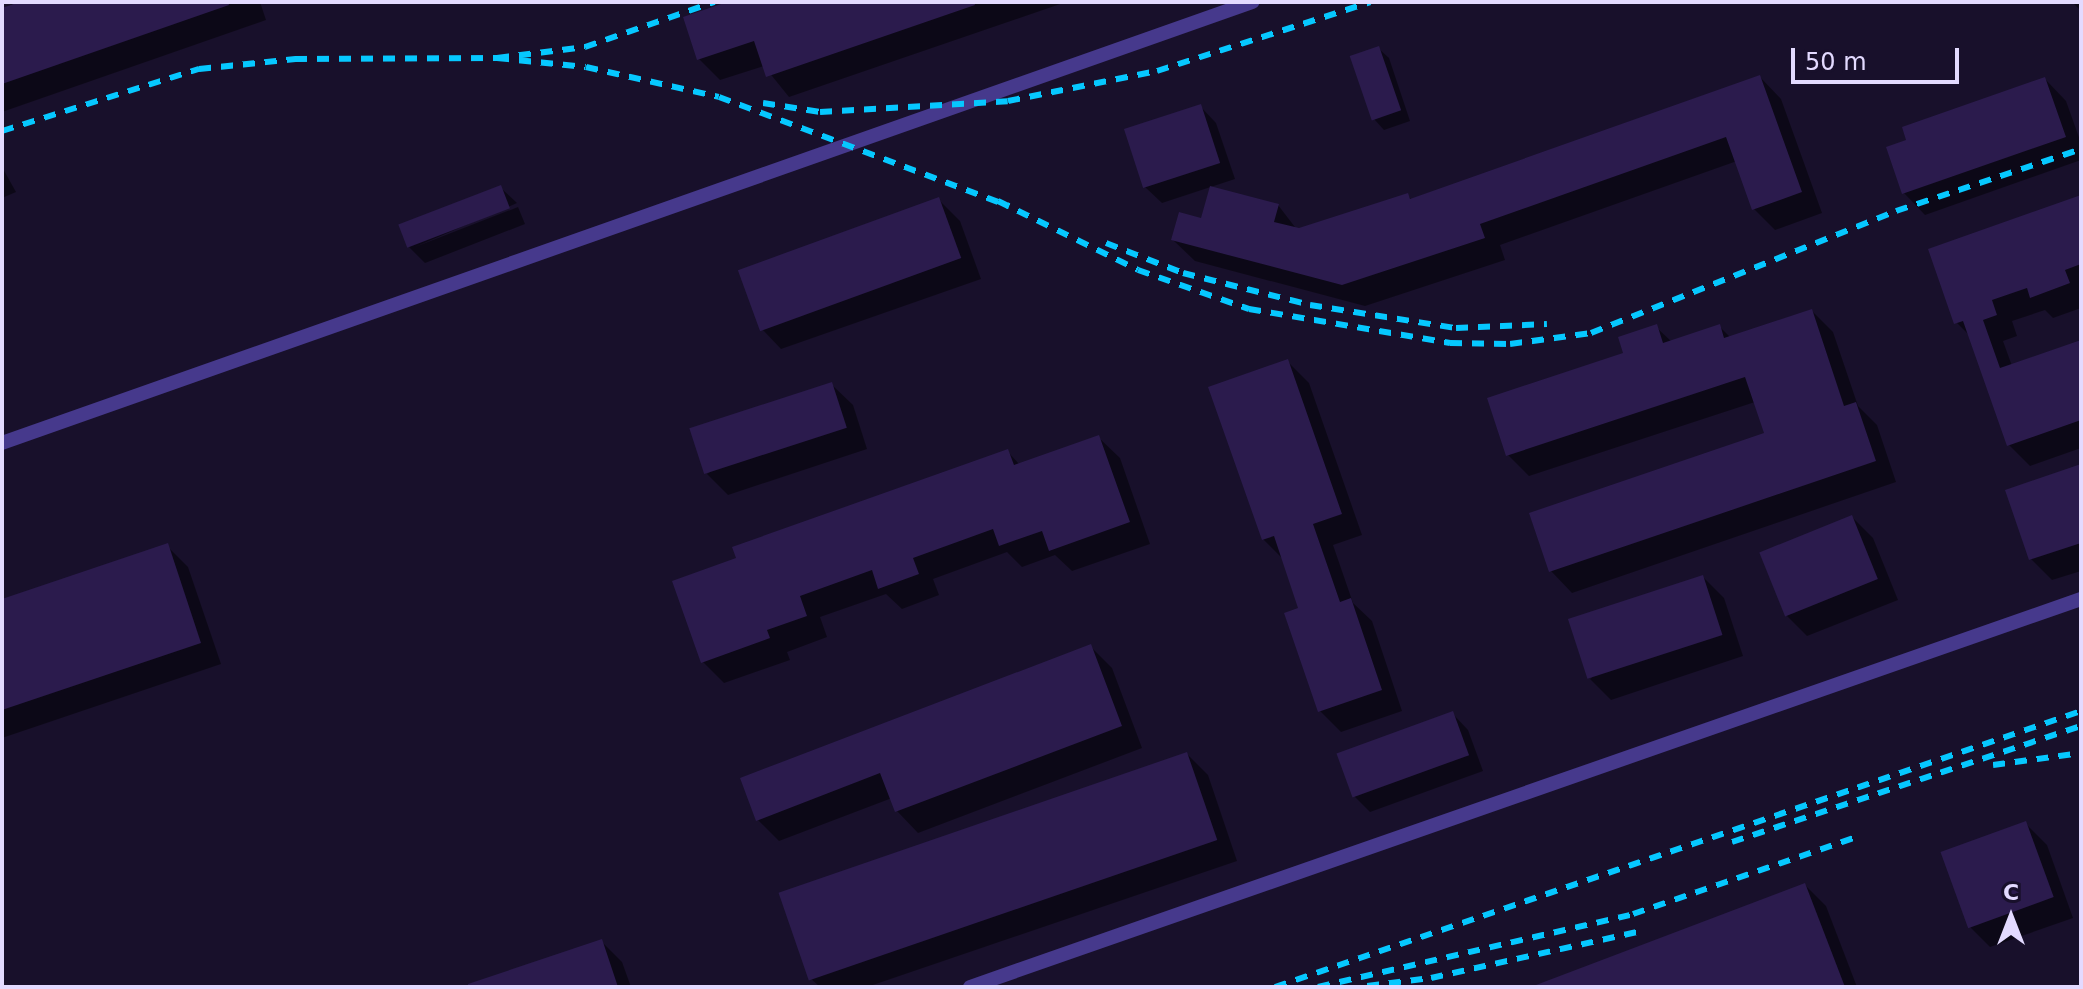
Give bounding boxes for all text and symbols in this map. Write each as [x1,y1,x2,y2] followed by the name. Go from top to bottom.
[1795,32,1963,82] scale bar
[1805,48,1867,76] text: 50 m
[1971,877,2051,957] north arrow
[2003,880,2019,905] text: С

